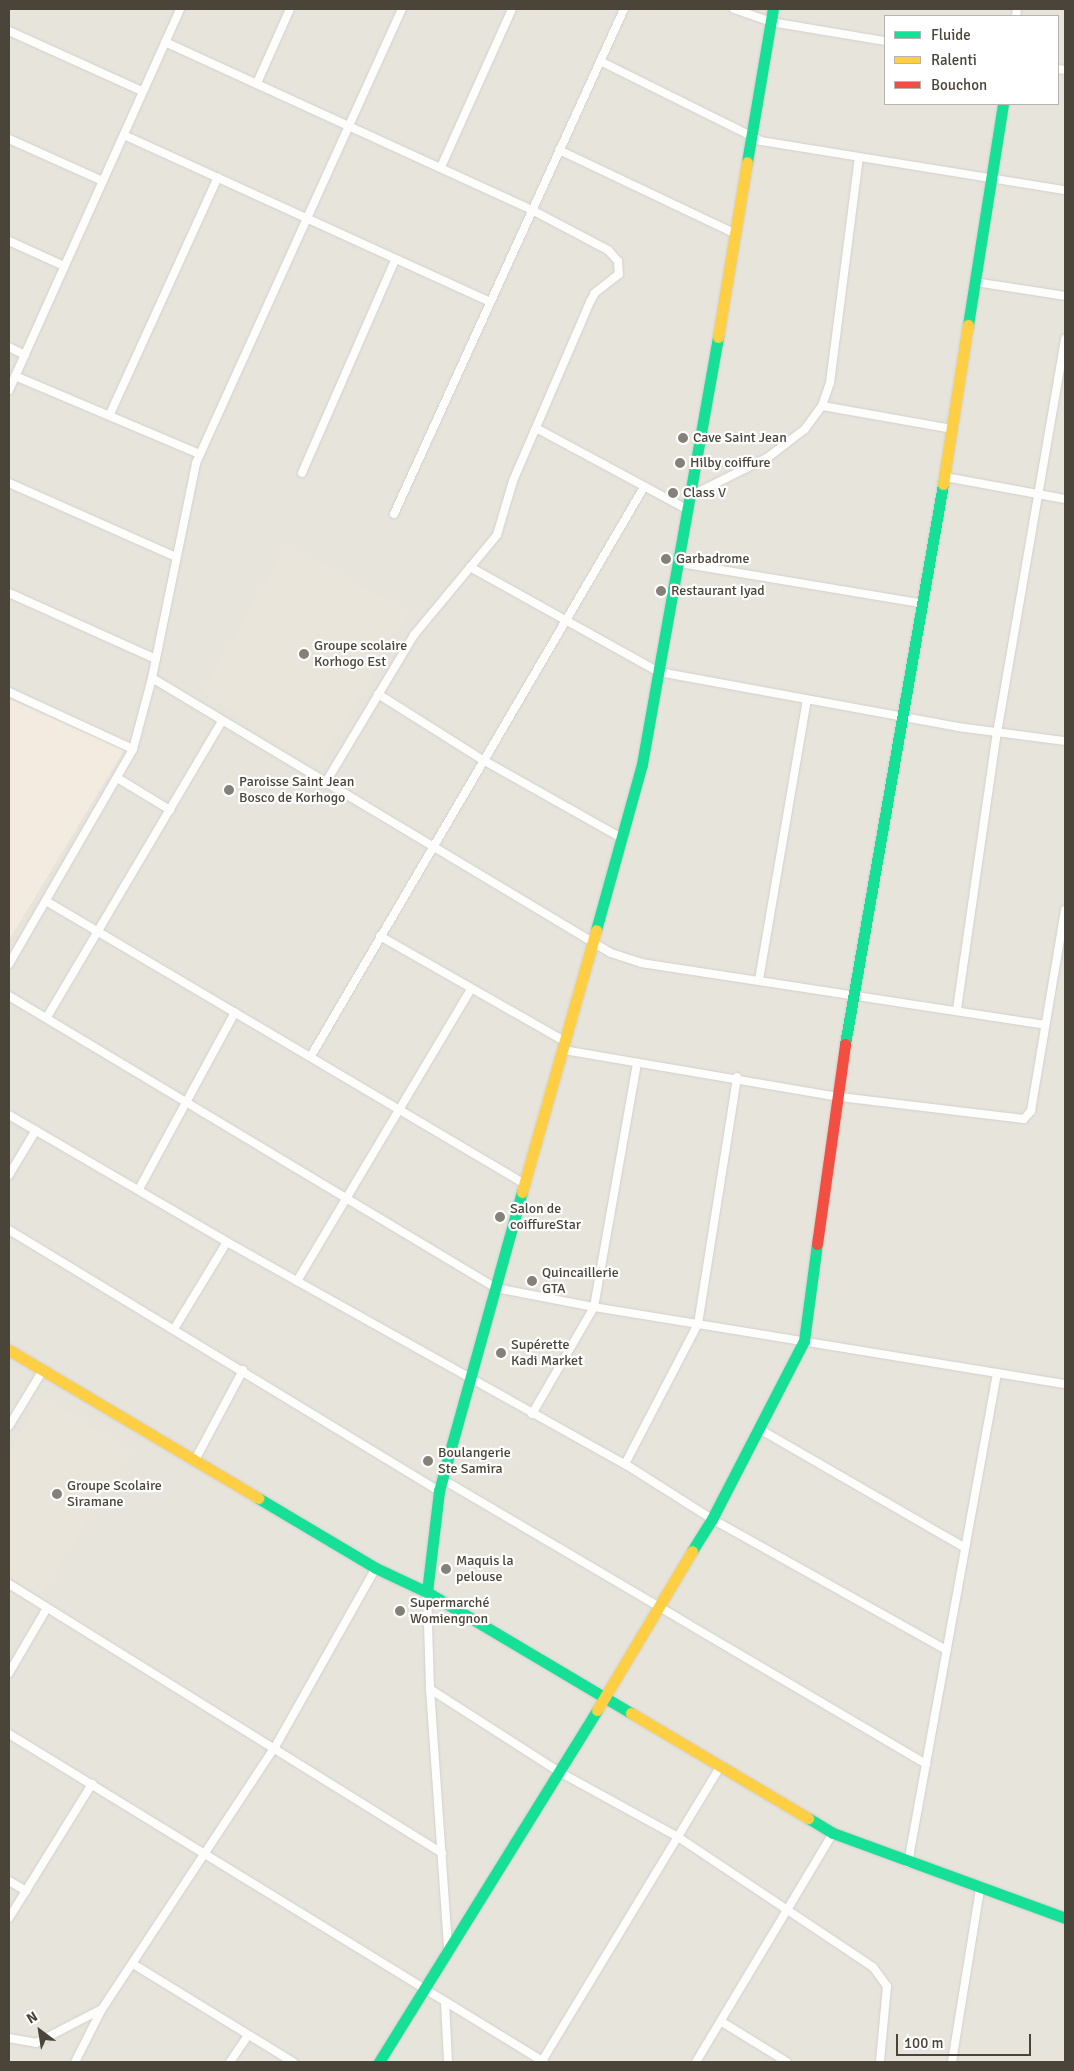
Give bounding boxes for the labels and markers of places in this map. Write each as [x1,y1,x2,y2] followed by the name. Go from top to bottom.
[693,430,787,446] place label: Cave Saint Jean
[677,432,689,444] marker: Cave Saint Jean
[690,455,770,471] place label: Hilby coiffure
[674,457,686,469] marker: Hilby coiffure
[683,485,726,501] place label: Class V
[667,487,679,499] marker: Class V
[676,551,749,567] place label: Garbadrome
[660,553,672,565] marker: Garbadrome
[671,583,765,599] place label: Restaurant Iyad
[655,585,667,597] marker: Restaurant Iyad
[314,638,407,670] place label: Groupe scolaire Korhogo Est
[298,648,310,660] marker: Groupe scolaire Korhogo Est
[239,774,354,806] place label: Paroisse Saint Jean Bosco de Korhogo
[223,784,235,796] marker: Paroisse Saint Jean Bosco de Korhogo
[510,1201,581,1234] place label: Salon de coiffureStar
[494,1211,506,1223] marker: Salon de coiffureStar
[542,1265,619,1298] place label: Quincaillerie GTA
[526,1275,538,1287] marker: Quincaillerie GTA
[511,1337,583,1370] place label: Supérette Kadi Market
[495,1347,507,1359] marker: Supérette Kadi Market
[438,1445,511,1478] place label: Boulangerie Ste Samira
[422,1455,434,1467] marker: Boulangerie Ste Samira
[67,1478,162,1510] place label: Groupe Scolaire Siramane
[51,1488,63,1500] marker: Groupe Scolaire Siramane
[456,1553,514,1585] place label: Maquis la pelouse
[440,1563,452,1575] marker: Maquis la pelouse
[410,1595,489,1628] place label: Supermarché Womiengnon
[394,1605,406,1617] marker: Supermarché Womiengnon

